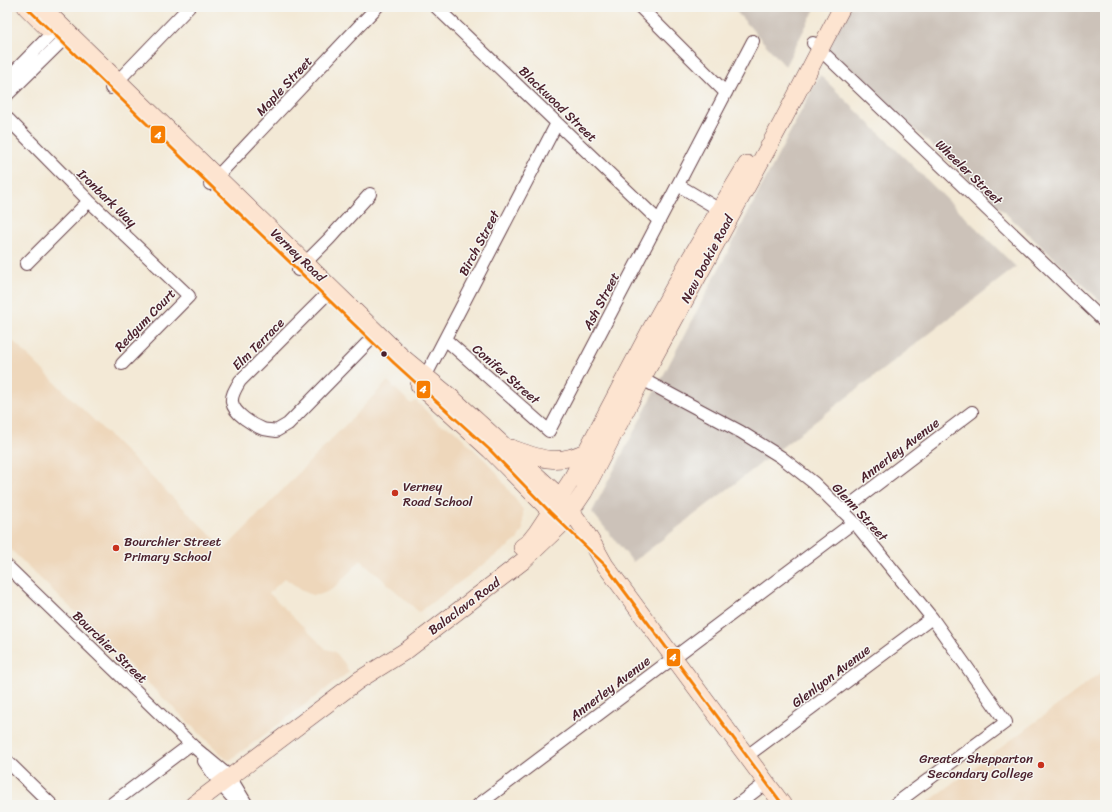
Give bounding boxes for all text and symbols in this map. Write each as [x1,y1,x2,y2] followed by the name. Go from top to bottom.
[250,50,318,121] street label: Maple Street
[513,60,603,148] street label: Blackwood Street
[150,125,166,144] line badge: 4
[154,126,162,145] text: 4
[930,134,1009,211] street label: Wheeler Street
[71,163,143,233] street label: Ironbark Way
[452,205,506,280] street label: Birch Street
[674,210,740,307] street label: New Dookie Road
[265,222,332,288] street label: Verney Road
[576,268,626,335] street label: Ash Street
[109,283,182,357] street label: Redgum Court
[226,312,290,376] street label: Elm Terrace
[467,338,546,411] street label: Conifer Street
[379,349,389,359] unlabelled marker
[416,380,431,399] line badge: 4
[419,380,427,399] text: 4
[853,412,945,489] street label: Annerley Avenue
[403,475,473,513] place label: Verney Road School
[826,477,894,547] street label: Glenn Street
[390,488,400,498] marker: Verney Road School
[124,530,222,568] place label: Bourchier Street Primary School
[111,543,121,553] marker: Bourchier Street Primary School
[423,570,506,641] street label: Balaclava Road
[67,605,153,689] street label: Bourchier Street
[786,638,876,714] street label: Glenlyon Avenue
[666,648,681,667] line badge: 4
[669,648,677,667] text: 4
[564,650,656,727] street label: Annerley Avenue
[919,747,1033,785] place label: Greater Shepparton Secondary College
[1036,760,1046,770] marker: Greater Shepparton Secondary College

